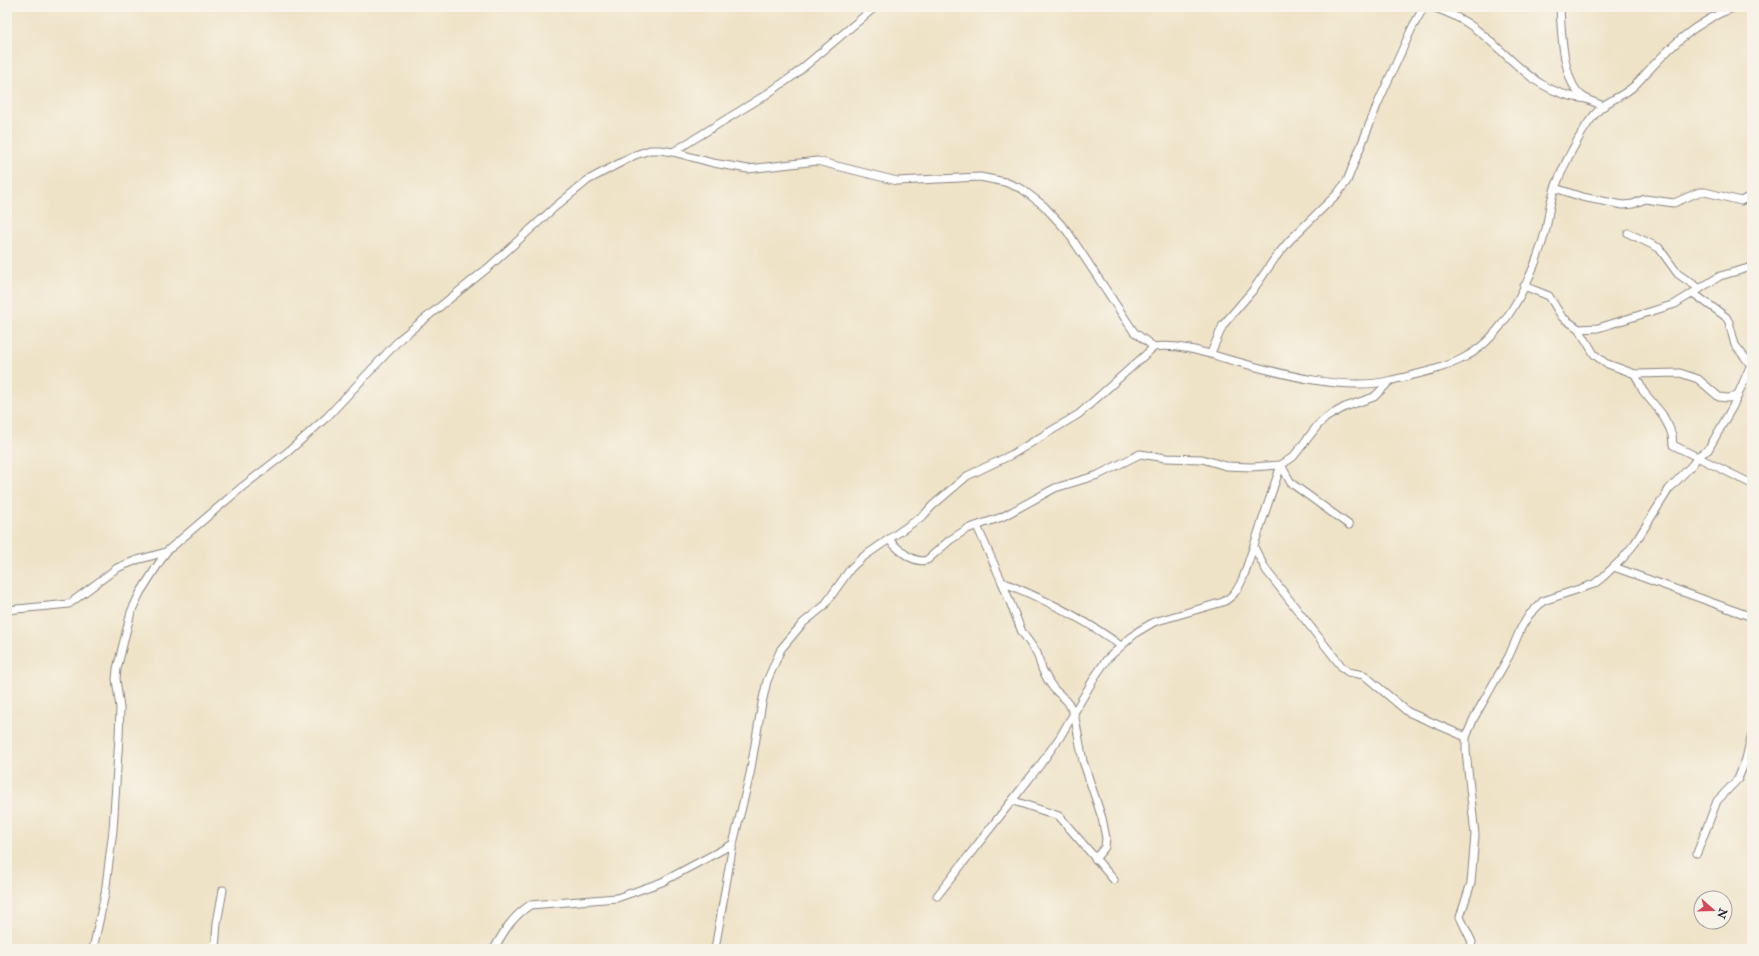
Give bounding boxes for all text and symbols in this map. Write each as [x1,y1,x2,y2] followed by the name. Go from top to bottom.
[1693,890,1733,930] north arrow
[1714,905,1730,921] text: N

